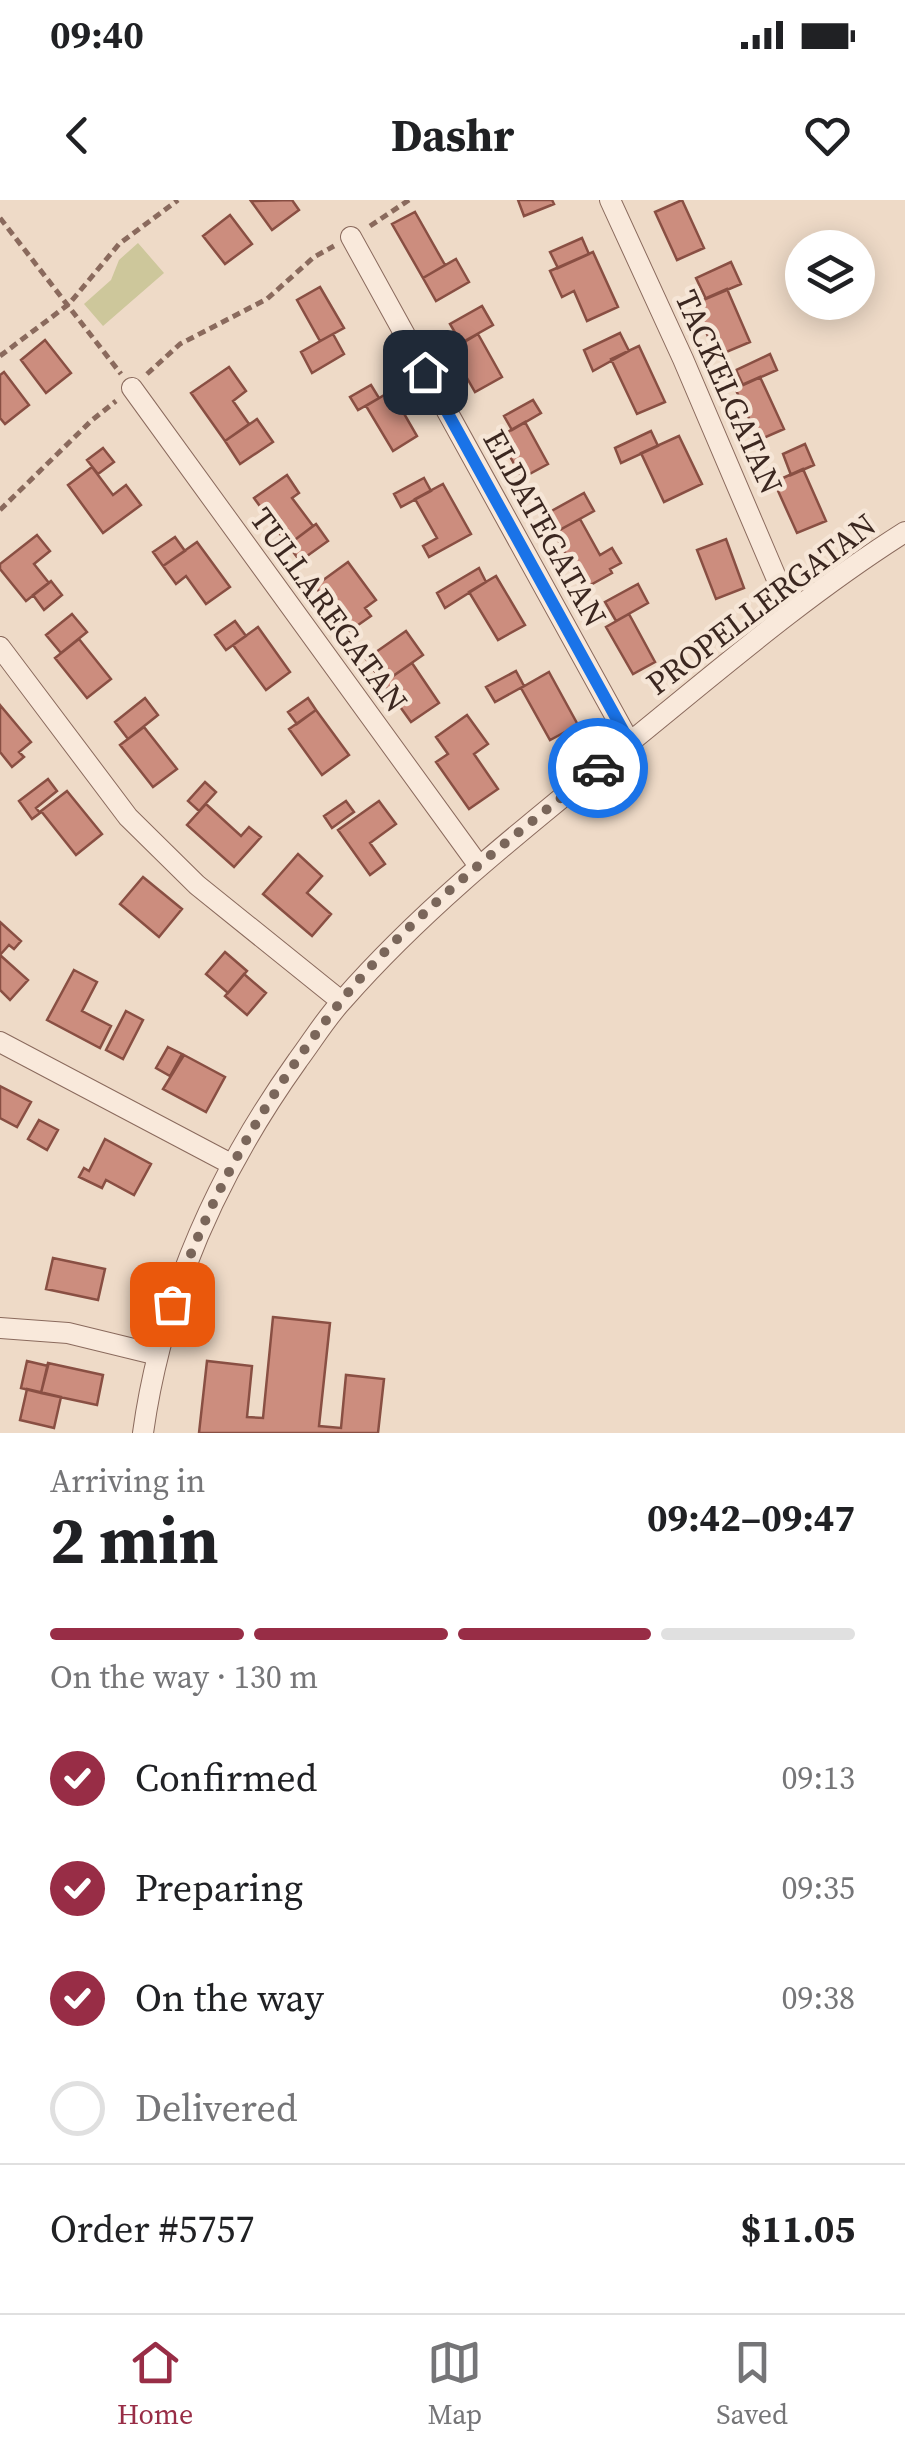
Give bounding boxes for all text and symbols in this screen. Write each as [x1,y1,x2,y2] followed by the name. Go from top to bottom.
[50,9,144,61] text: 09:40
[391,104,514,166] text: Dashr
[50,108,105,163] icon: back
[800,108,855,163] icon: heart
[785,230,875,320] map controls
[785,230,875,320] button: layers
[664,283,794,501] street label: TACKELGATAN
[383,330,468,415] pin
[398,345,453,400] icon: home
[473,422,617,634] street label: ELDATEGATAN
[240,499,418,721] street label: TULLAREGATAN
[637,503,885,705] street label: PROPELLERGATAN
[548,718,648,818] courier
[571,741,626,796] icon: car
[130,1262,215,1347] pin
[145,1277,200,1332] icon: bag
[50,1459,205,1503] text: Arriving in
[647,1492,855,1544] text: 09:42–09:47
[50,1496,219,1585] text: 2 min
[50,1655,318,1699] text: On the way · 130 m
[50,1751,105,1806] icon: check
[135,1752,317,1804] text: Confirmed
[781,1756,855,1800] text: 09:13
[50,1861,105,1916] icon: check
[135,1862,303,1914] text: Preparing
[781,1866,855,1910] text: 09:35
[50,1971,105,2026] icon: check
[135,1972,324,2024] text: On the way
[781,1976,855,2020] text: 09:38
[135,2082,298,2134] text: Delivered
[50,2203,254,2255] text: Order #5757
[741,2203,855,2255] text: $11.05
[117,2335,193,2433] tab: Home
[427,2335,482,2433] tab: Map
[716,2335,788,2433] tab: Saved

